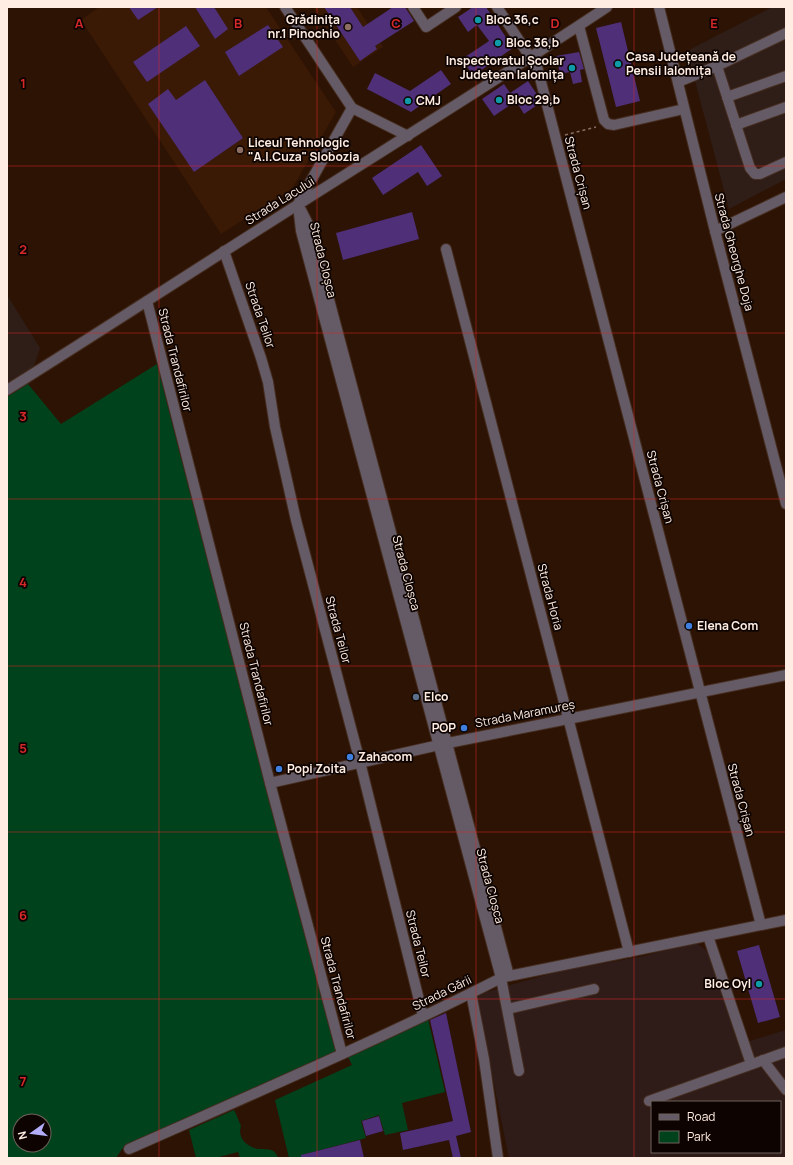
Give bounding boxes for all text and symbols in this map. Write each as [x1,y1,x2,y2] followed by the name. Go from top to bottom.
[268,11,340,42] place label: Grădinița nr.1 Pinochio
[486,11,539,28] place label: Bloc 36,c
[75,14,84,32] text: A
[234,14,242,32] text: B
[391,14,401,32] text: C
[550,14,560,32] text: D
[710,14,718,32] text: E
[473,15,483,25] marker: Bloc 36,c
[343,22,353,32] marker: Grădinița nr.1 Pinochio
[506,34,559,51] place label: Bloc 36,b
[493,38,503,48] marker: Bloc 36,b
[626,48,736,79] place label: Casa Județeană de Pensii Ialomița
[446,52,564,83] place label: Inspectoratul Școlar Județean Ialomița
[613,59,623,69] marker: Casa Județeană de Pensii Ialomița
[567,63,577,73] marker: Inspectoratul Școlar Județean Ialomița
[20,74,26,92] text: 1
[507,91,560,108] place label: Bloc 29,b
[416,92,441,109] place label: CMJ
[494,95,504,105] marker: Bloc 29,b
[403,96,413,106] marker: CMJ
[248,134,359,165] place label: Liceul Tehnologic "A.I.Cuza" Slobozia
[561,134,596,211] street label: Strada Crișan
[235,145,245,155] marker: Liceul Tehnologic "A.I.Cuza" Slobozia
[242,173,317,229] street label: Strada Lacului
[711,191,758,313] street label: Strada Gheorghe Doja
[306,220,341,299] street label: Strada Cloșca
[19,240,27,258] text: 2
[241,279,280,351] street label: Strada Teilor
[154,306,197,414] street label: Strada Trandafirilor
[19,407,27,425] text: 3
[643,448,678,525] street label: Strada Crișan
[388,533,425,612] street label: Strada Cloșca
[533,562,568,632] street label: Strada Horia
[19,573,27,591] text: 4
[321,594,356,666] street label: Strada Teilor
[697,617,759,634] place label: Elena Com
[235,620,278,728] street label: Strada Trandafirilor
[684,621,694,631] marker: Elena Com
[424,688,449,705] place label: Elco
[411,692,421,702] marker: Elco
[473,695,576,732] street label: Strada Maramureș
[432,719,456,736] place label: POP
[459,723,469,733] marker: POP
[19,739,27,757] text: 5
[358,748,412,765] place label: Zahacom
[345,752,355,762] marker: Zahacom
[287,760,346,777] place label: Popi Zoita
[724,761,759,838] street label: Strada Crișan
[274,764,284,774] marker: Popi Zoita
[472,846,509,925] street label: Strada Cloșca
[19,906,27,924] text: 6
[402,908,435,980] street label: Strada Teilor
[317,935,361,1042] street label: Strada Trandafirilor
[409,971,474,1014] street label: Strada Gării
[704,975,751,992] place label: Bloc Oyl
[754,979,764,989] marker: Bloc Oyl
[20,1072,27,1090] text: 7
[651,1101,781,1153] legend
[687,1108,715,1125] text: Road
[12,1113,52,1153] north arrow
[687,1128,712,1145] text: Park
[14,1130,30,1141] text: N

